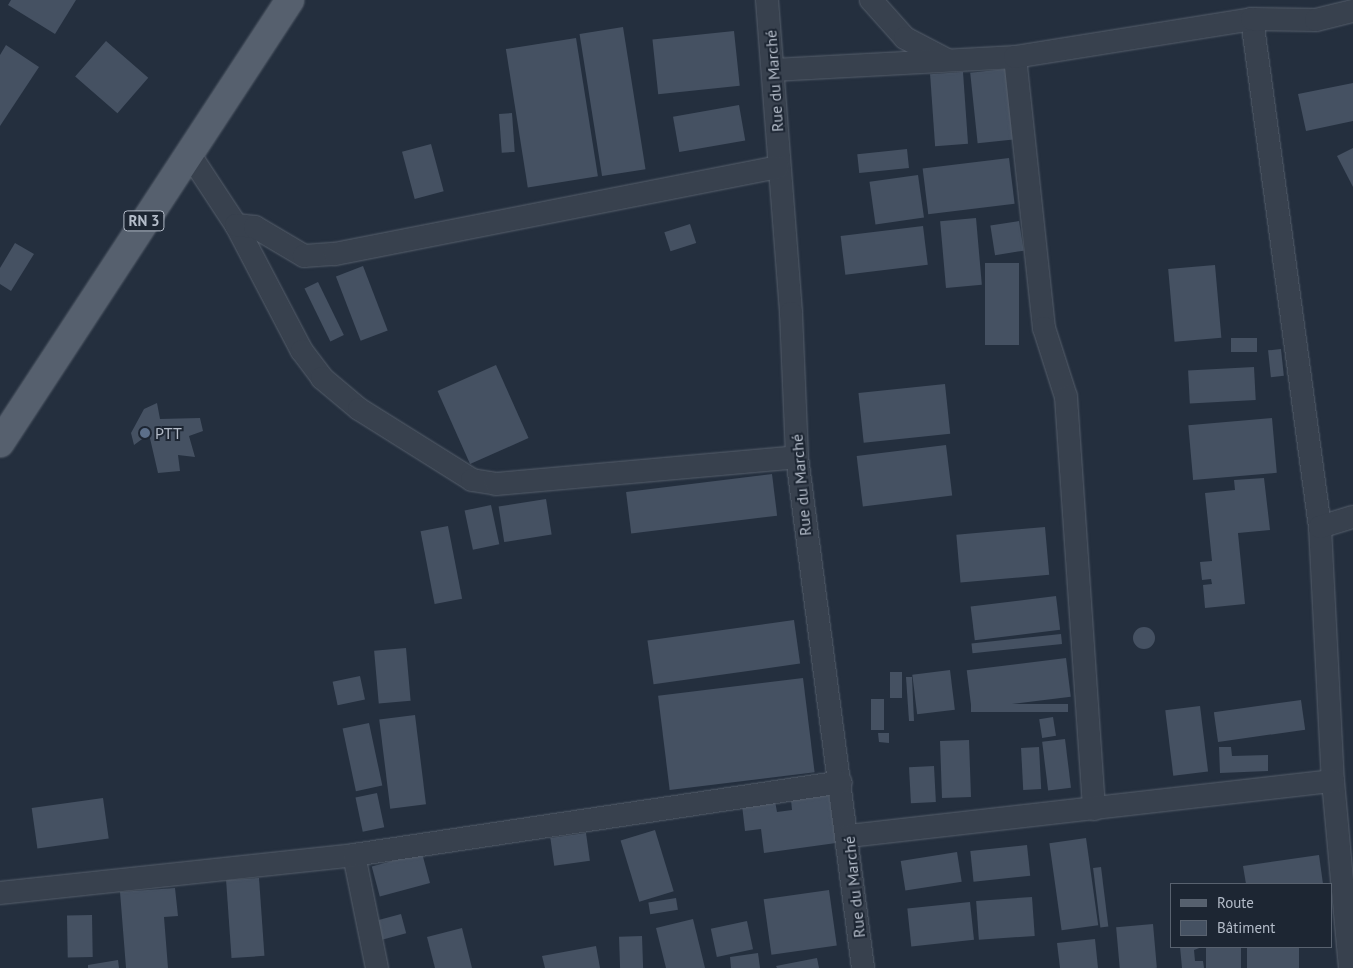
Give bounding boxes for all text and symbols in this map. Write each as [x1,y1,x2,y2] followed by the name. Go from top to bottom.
[761,29,787,133] street label: Rue du Marché
[123,208,165,234] road number: RN 3
[155,423,182,443] place label: PTT
[139,427,151,439] marker: PTT
[787,433,815,537] street label: Rue du Marché
[839,835,869,939] street label: Rue du Marché
[1170,883,1333,948] legend
[1217,893,1254,912] text: Route
[1217,918,1275,937] text: Bâtiment

